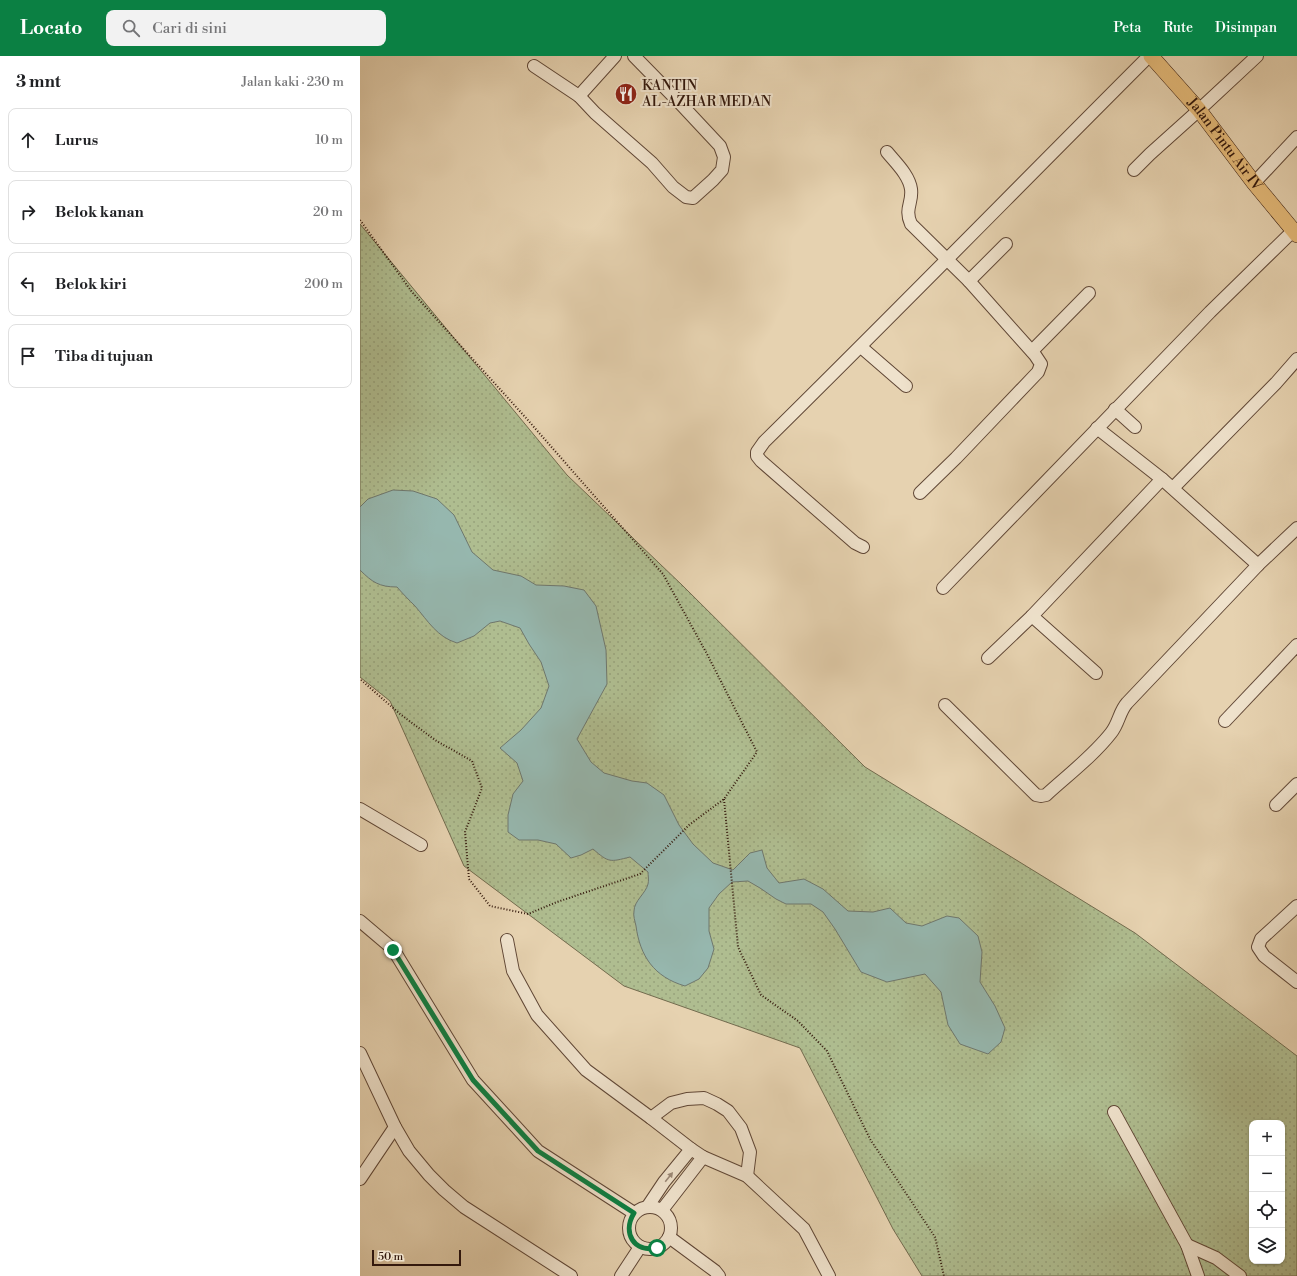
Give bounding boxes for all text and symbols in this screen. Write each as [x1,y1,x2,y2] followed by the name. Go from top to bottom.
[106,10,386,46] search box
[20,16,82,40] text: Locato
[120,17,142,39] icon: search
[152,19,227,38] text: Cari di sini
[1113,19,1141,37] text: Peta
[1163,19,1193,37] text: Rute
[1215,19,1277,37] text: Disimpan
[16,71,61,93] text: 3 mnt
[241,74,344,90] text: Jalan kaki · 230 m
[641,77,772,111] place label: KANTIN AL-AZHAR MEDAN
[613,81,639,107] restaurant icon: KANTIN AL-AZHAR MEDAN
[1183,93,1266,195] street label: Jalan Pintu Air IV
[17,129,39,151] icon: ahead
[55,131,98,150] text: Lurus
[315,132,343,148] text: 10 m
[17,201,39,223] icon: right
[55,203,144,222] text: Belok kanan
[313,204,343,220] text: 20 m
[17,273,39,295] icon: left
[55,275,126,294] text: Belok kiri
[304,276,343,292] text: 200 m
[17,345,39,367] icon: arrive
[55,347,153,366] text: Tiba di tujuan
[384,941,402,959] route end
[1249,1120,1285,1264] map controls
[1249,1120,1285,1156] button: +
[1249,1156,1285,1192] button: −
[664,1172,673,1182] one-way arrow
[1249,1192,1285,1228] button: locate
[1249,1228,1285,1264] button: layers
[648,1239,666,1257] route start
[372,1248,461,1267] scale bar
[378,1250,403,1264] text: 50 m

